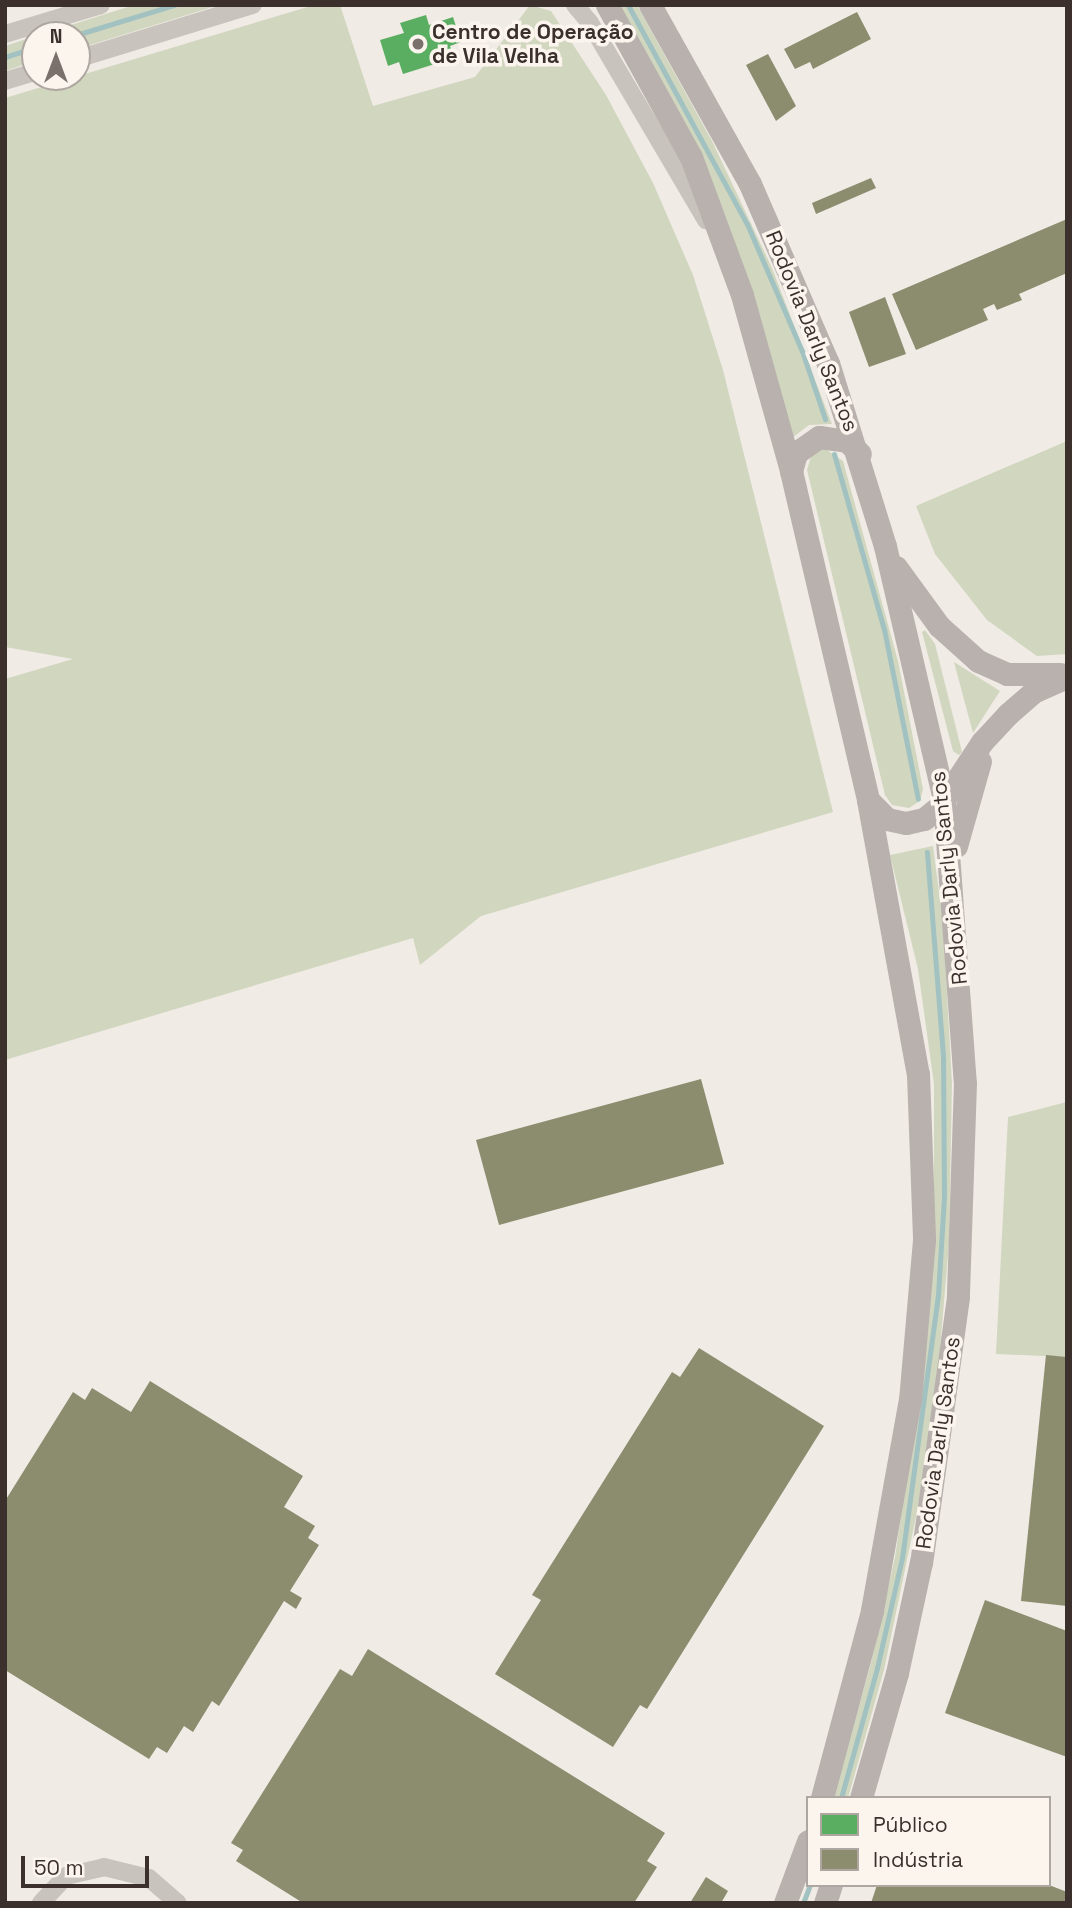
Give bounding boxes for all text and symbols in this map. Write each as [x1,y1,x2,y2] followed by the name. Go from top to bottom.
[432,19,634,69] place label: Centro de Operação de Vila Velha
[21,21,91,91] north arrow
[50,24,62,49] text: N
[410,36,426,52] marker: Centro de Operação de Vila Velha
[760,227,864,435] street label: Rodovia Darly Santos
[925,770,973,986] street label: Rodovia Darly Santos
[911,1335,965,1551] street label: Rodovia Darly Santos
[806,1796,1051,1887] legend
[873,1811,948,1838] text: Público
[24,1842,152,1886] scale bar
[873,1846,963,1873] text: Indústria
[34,1854,84,1881] text: 50 m

